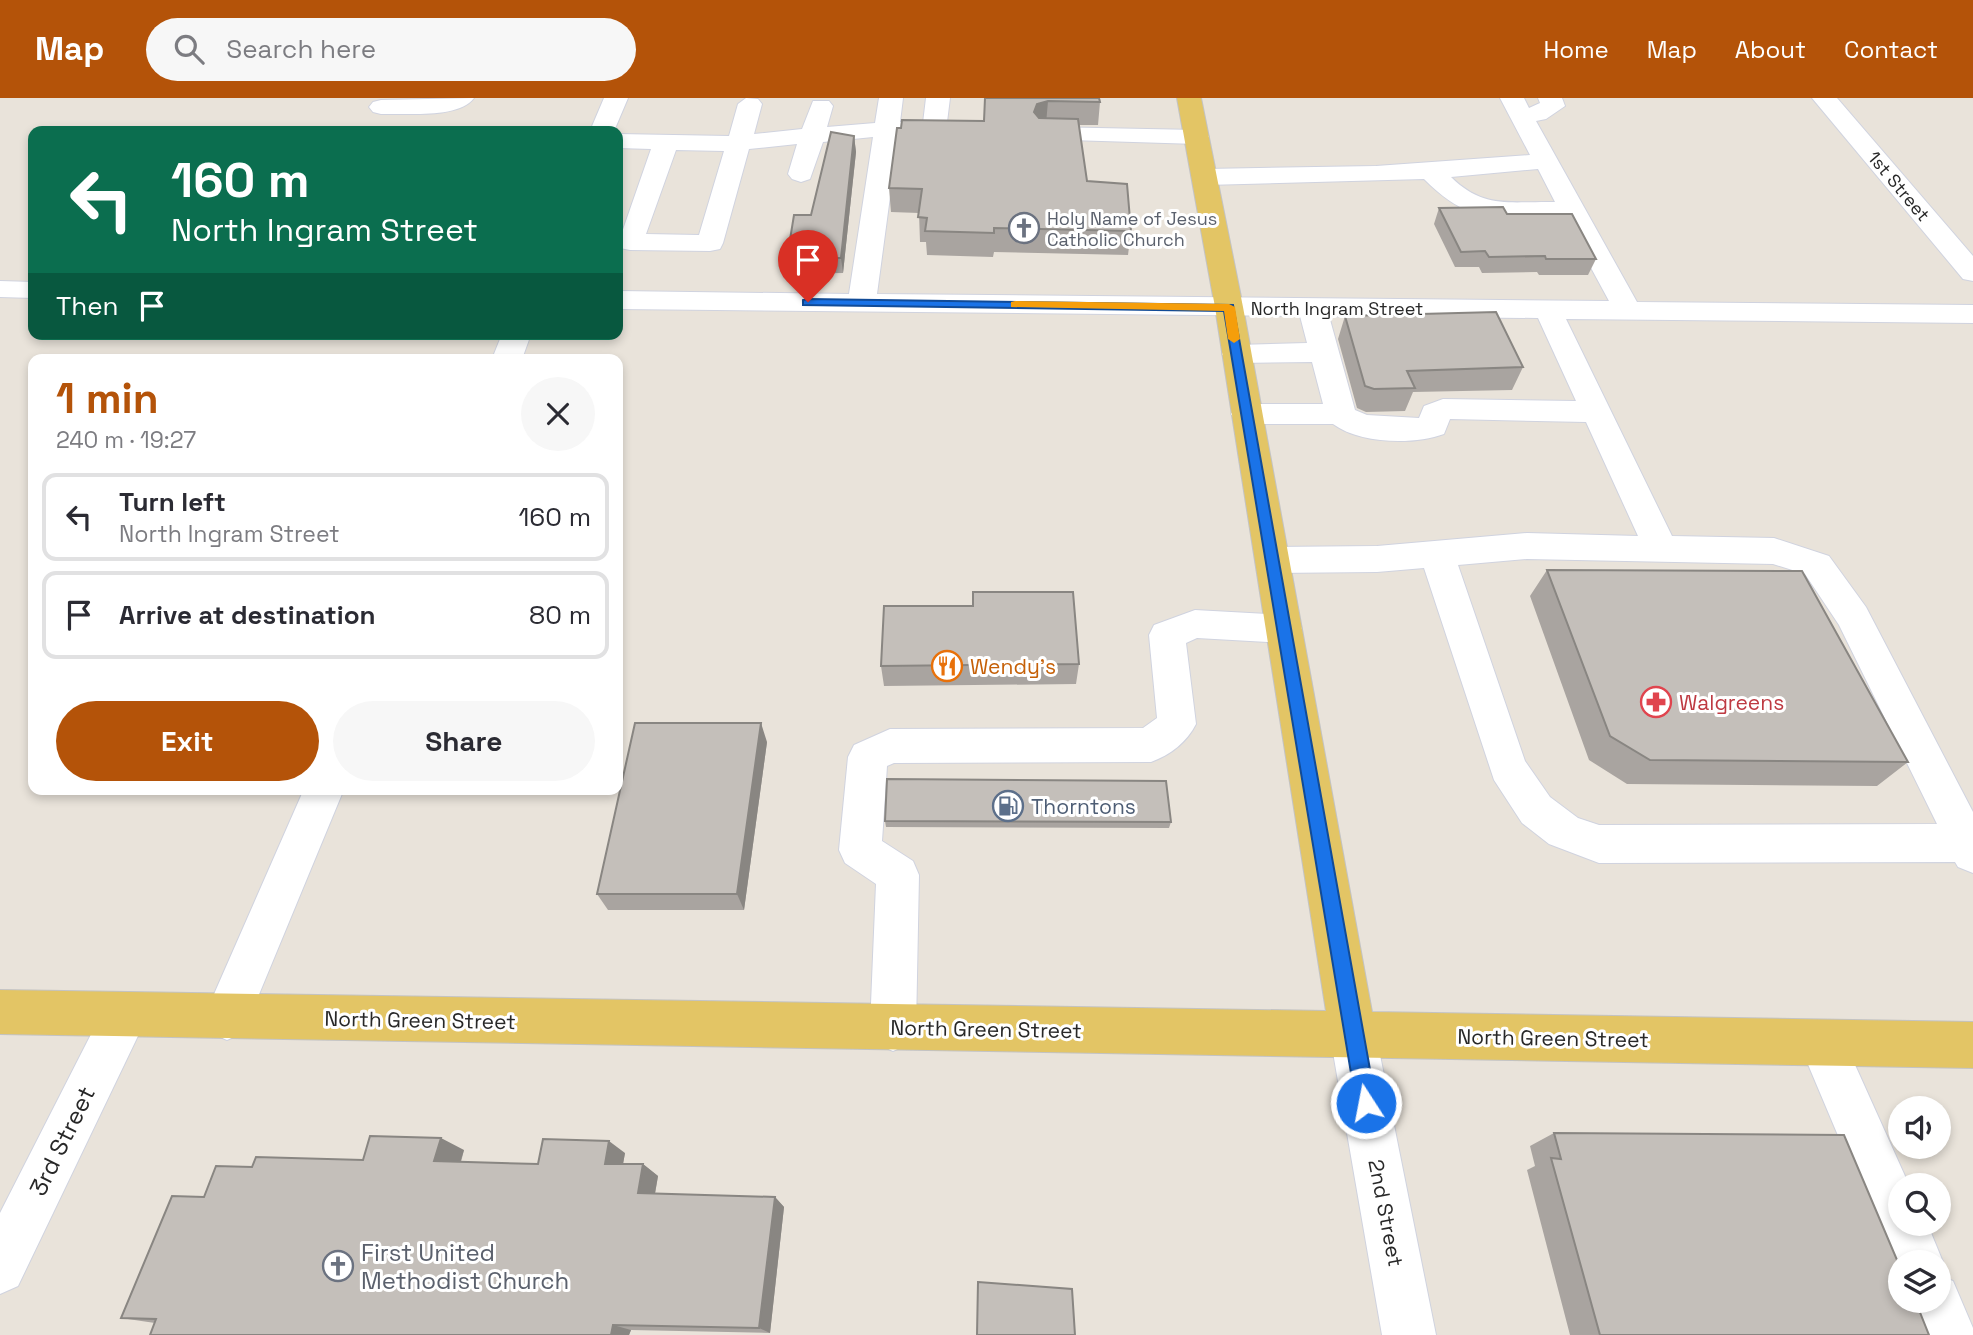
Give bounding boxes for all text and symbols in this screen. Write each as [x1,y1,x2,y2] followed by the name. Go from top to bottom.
[146,18,636,81] search box
[35,28,104,70] text: Map
[170,30,208,68] icon: search
[226,32,376,66] text: Search here
[1543,34,1609,65] text: Home
[1647,34,1697,65] text: Map
[1735,34,1806,65] text: About
[1844,34,1938,65] text: Contact
[1863,146,1935,226] street label: 1st Street
[171,149,309,211] text: 160 m
[56,154,147,245] icon: left
[1047,207,1217,251] place label: Holy Name of Jesus Catholic Church
[171,210,478,250] text: North Ingram Street
[1007,211,1041,245] church icon: Holy Name of Jesus Catholic Church
[778,230,838,302] pin
[789,241,827,279] icon: arrive
[133,287,171,325] icon: arrive
[56,289,119,323] text: Then
[1251,297,1423,320] street label: North Ingram Street
[56,372,159,425] text: 1 min
[521,377,595,451] button: close
[56,425,196,455] text: 240 m · 19:27
[119,485,226,519] text: Turn left
[60,498,98,536] icon: left
[519,500,591,534] text: 160 m
[119,519,340,549] text: North Ingram Street
[60,596,98,634] icon: arrive
[119,598,376,632] text: Arrive at destination
[529,598,591,632] text: 80 m
[930,649,964,683] restaurant icon: Wendy's
[970,653,1056,680] place label: Wendy's
[1639,685,1673,719] pharmacy icon: Walgreens
[1679,689,1784,716] place label: Walgreens
[56,701,319,781] button: Exit
[333,701,595,781] button: Share
[991,789,1025,823] fuel station icon: Thorntons
[1031,793,1136,820] place label: Thorntons
[324,1005,516,1035] street label: North Green Street
[890,1014,1082,1044] street label: North Green Street
[1457,1023,1649,1053] street label: North Green Street
[1329,1066,1403,1140] position arrow
[22,1081,102,1201] street label: 3rd Street
[1888,1096,1951,1313] map controls
[1888,1096,1951,1159] button: sound
[1362,1157,1410,1269] street label: 2nd Street
[1888,1173,1951,1236] button: search
[361,1237,569,1296] place label: First United Methodist Church
[321,1249,355,1283] church icon: First United Methodist Church
[1888,1250,1951,1313] button: layers

